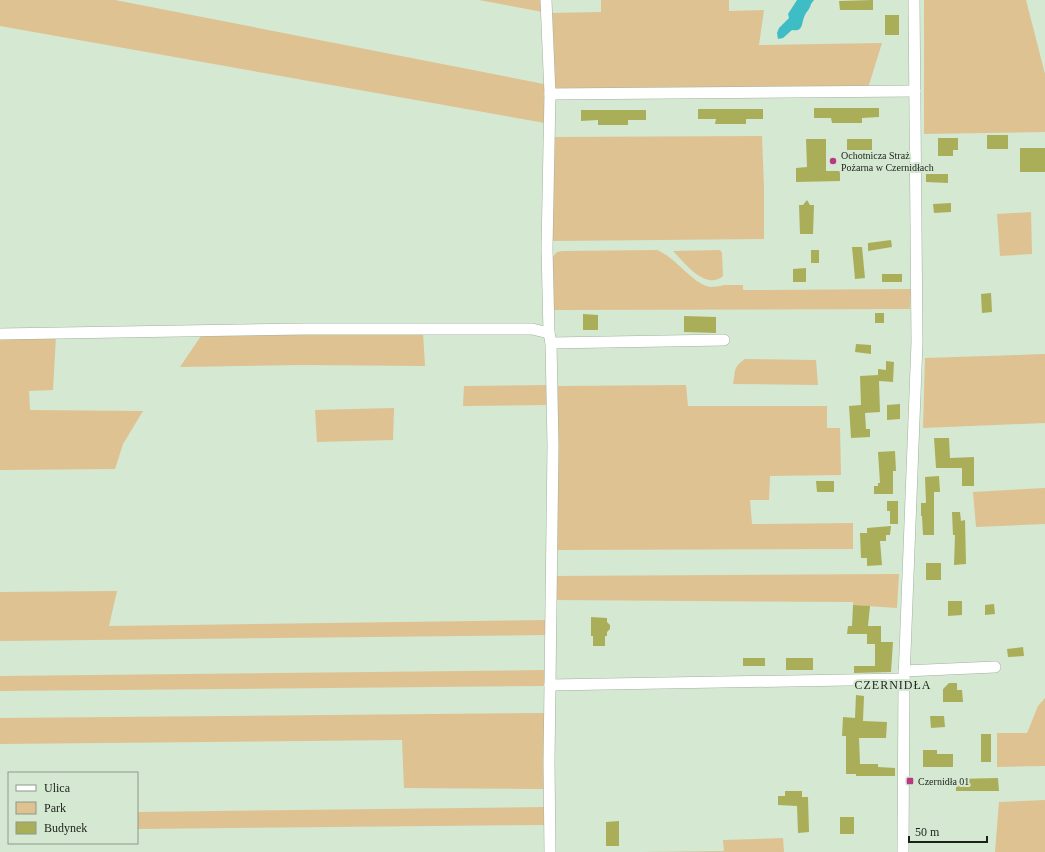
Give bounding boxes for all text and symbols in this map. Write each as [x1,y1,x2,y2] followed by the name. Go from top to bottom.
[841,150,934,173] place label: Ochotnicza Straż Pożarna w Czernidłach
[828,156,838,166] marker: Ochotnicza Straż Pożarna w Czernidłach
[855,678,932,692] district label: CZERNIDŁA
[8,772,138,844] legend
[905,776,915,786] marker: Czernidła 01
[918,776,969,787] place label: Czernidła 01
[44,781,71,795] text: Ulica
[44,801,66,815] text: Park
[909,818,987,844] scale bar
[44,821,87,835] text: Budynek
[915,825,940,839] text: 50 m

